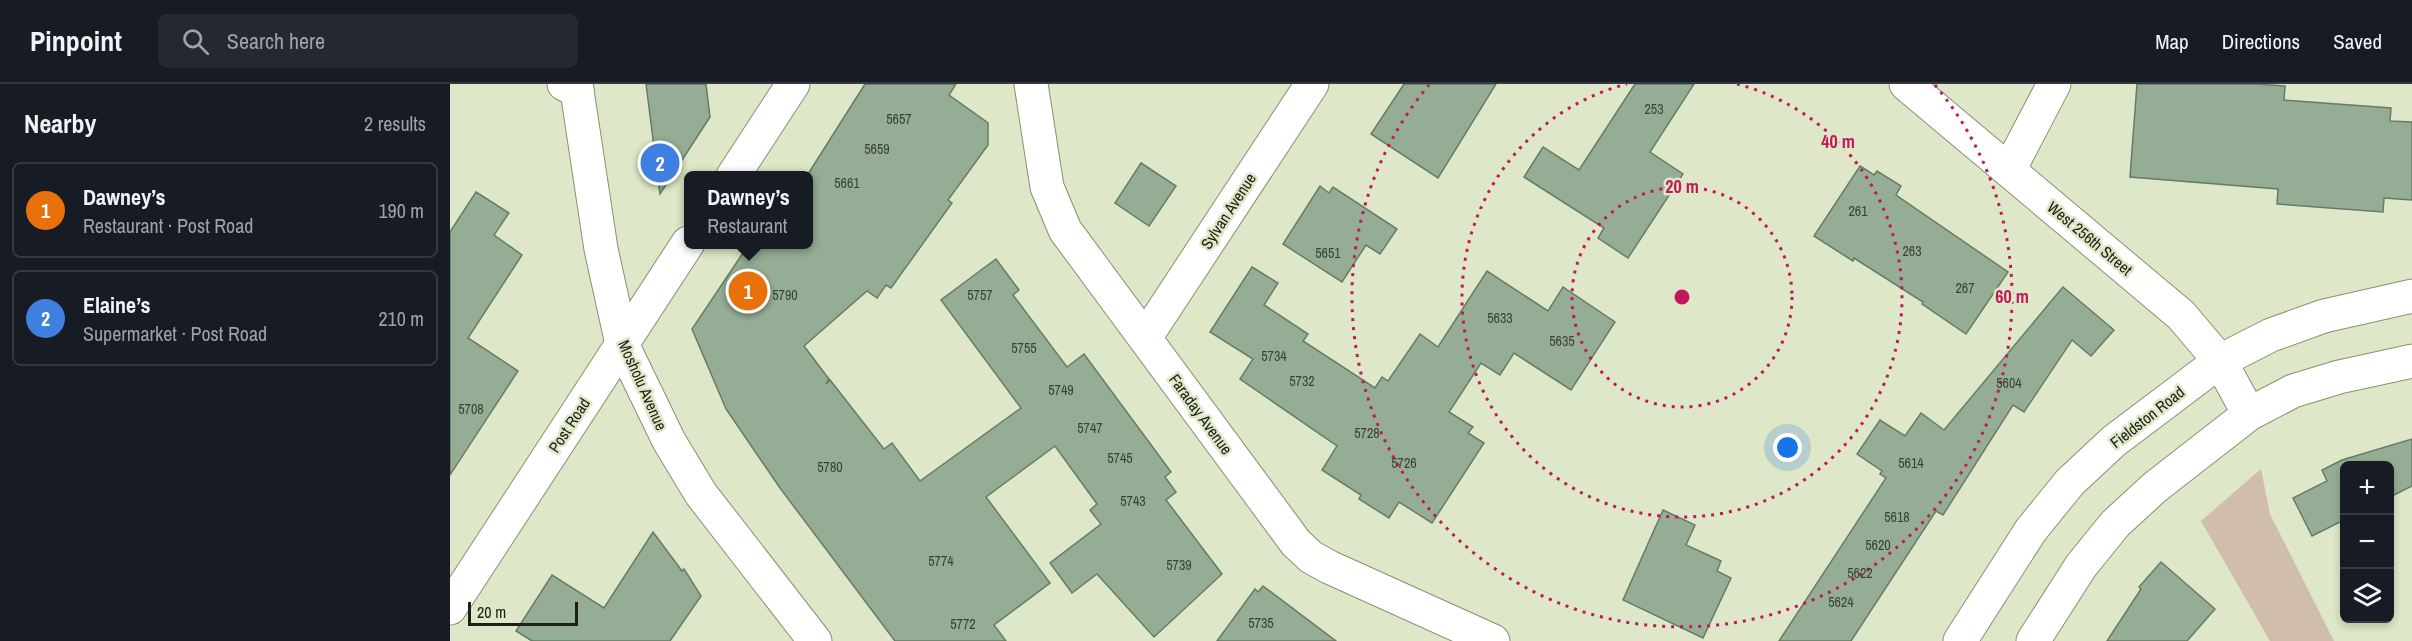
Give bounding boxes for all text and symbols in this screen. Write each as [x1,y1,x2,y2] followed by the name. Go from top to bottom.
[158,14,578,68] search box
[30,22,122,60] text: Pinpoint
[179,25,212,58] icon: search
[227,26,325,56] text: Search here
[2155,27,2189,56] text: Map
[2222,27,2300,56] text: Directions
[2333,27,2382,56] text: Saved
[1644,100,1664,118] house number: 253
[24,106,96,141] text: Nearby
[364,110,426,137] text: 2 results
[886,110,912,128] house number: 5657
[1821,129,1855,154] text: 40 m
[640,140,680,185] pin: 2
[864,140,890,158] house number: 5659
[1195,169,1261,253] street label: Sylvan Avenue
[684,171,813,249] popup
[834,174,860,192] house number: 5661
[1665,174,1699,199] text: 20 m
[83,182,166,212] text: Dawney’s
[707,182,790,212] text: Dawney’s
[2043,196,2137,280] street label: West 256th Street
[41,197,50,224] text: 1
[378,197,424,224] text: 190 m
[1848,202,1868,220] house number: 261
[83,212,253,239] text: Restaurant · Post Road
[707,212,787,239] text: Restaurant
[1902,242,1922,260] house number: 263
[1315,244,1341,262] house number: 5651
[728,268,768,314] pin: 1
[1955,279,1975,297] house number: 267
[1995,284,2029,309] text: 60 m
[772,286,798,304] house number: 5790
[967,286,993,304] house number: 5757
[1672,287,1692,307] centre of rings
[83,290,151,320] text: Elaine’s
[41,305,50,332] text: 2
[378,305,424,332] text: 210 m
[1487,309,1513,327] house number: 5633
[83,320,267,347] text: Supermarket · Post Road
[1549,332,1575,350] house number: 5635
[613,336,673,434] street label: Mosholu Avenue
[1011,339,1037,357] house number: 5755
[1261,347,1287,365] house number: 5734
[1164,369,1238,459] street label: Faraday Avenue
[1289,372,1315,390] house number: 5732
[1996,374,2022,392] house number: 5604
[1048,381,1074,399] house number: 5749
[2105,381,2189,453] street label: Fieldston Road
[543,393,595,457] street label: Post Road
[458,400,484,418] house number: 5708
[1077,419,1103,437] house number: 5747
[1354,424,1380,442] house number: 5728
[1773,433,1802,462] your location
[1107,449,1133,467] house number: 5745
[1391,454,1417,472] house number: 5726
[1898,454,1924,472] house number: 5614
[817,458,843,476] house number: 5780
[2340,461,2394,623] map controls
[2340,461,2394,515] button: +
[1120,492,1146,510] house number: 5743
[1884,508,1910,526] house number: 5618
[2340,515,2394,569] button: −
[1865,536,1891,554] house number: 5620
[928,552,954,570] house number: 5774
[1166,556,1192,574] house number: 5739
[1847,564,1873,582] house number: 5622
[2340,569,2394,623] button: layers
[1828,593,1854,611] house number: 5624
[468,599,578,626] scale bar
[477,601,506,623] text: 20 m
[1248,614,1274,632] house number: 5735
[950,615,976,633] house number: 5772

